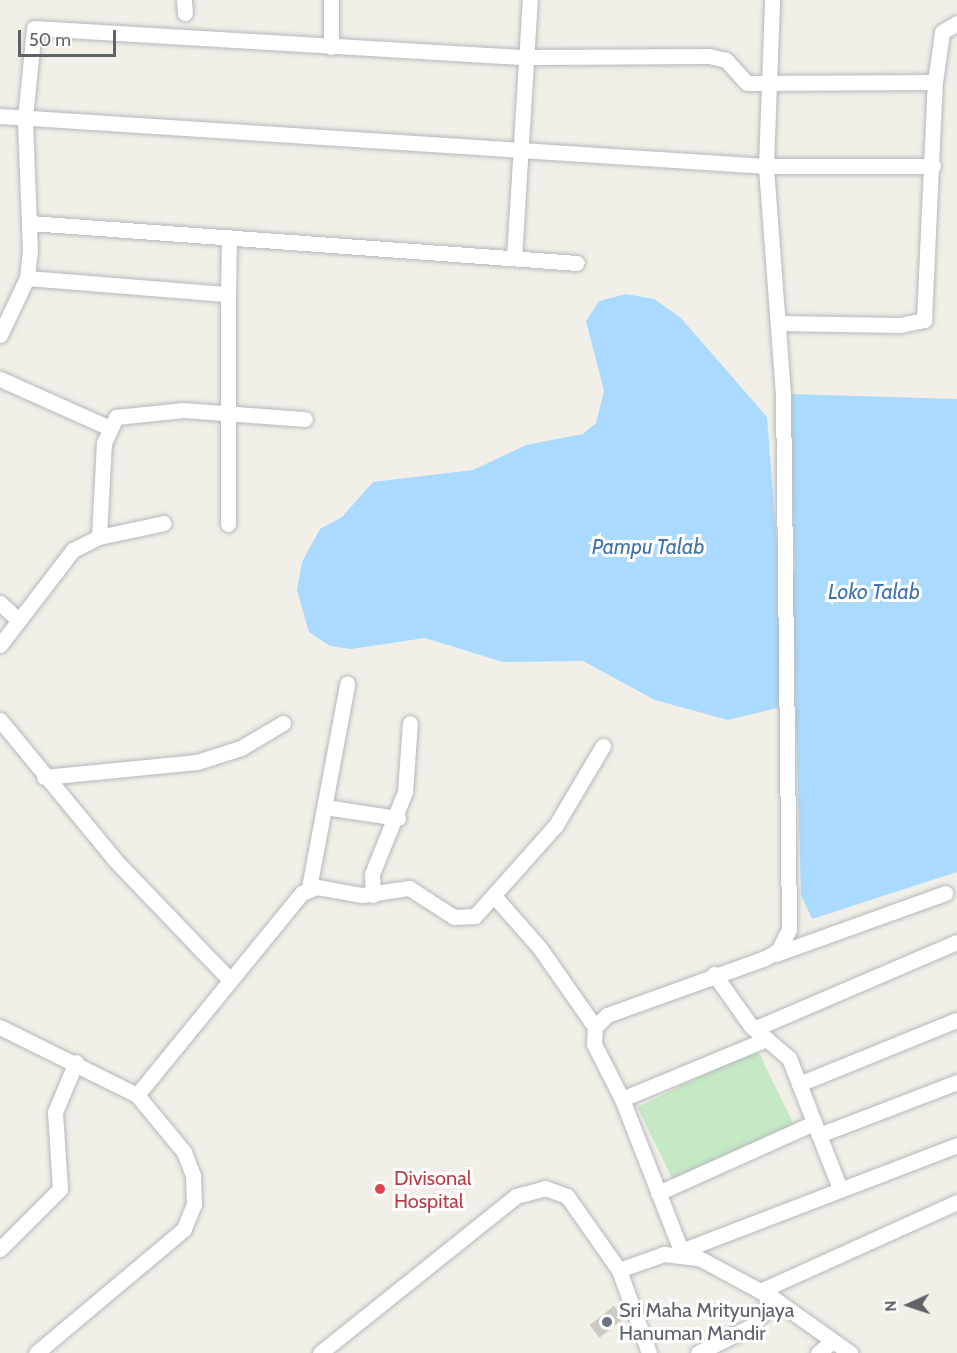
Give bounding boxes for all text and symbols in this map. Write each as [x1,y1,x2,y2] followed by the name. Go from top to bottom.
[21,18,118,56] scale bar
[29,29,71,51] text: 50 m
[592,534,704,560] water label: Pampu Talab
[828,579,920,605] water label: Loko Talab
[394,1166,471,1213] place label: Divisonal Hospital
[371,1180,389,1198] marker: Divisonal Hospital
[879,1275,939,1335] north arrow
[619,1298,794,1345] place label: Sri Maha Mrityunjaya Hanuman Mandir
[881,1300,900,1312] text: N
[600,1315,614,1329] marker: Sri Maha Mrityunjaya Hanuman Mandir

